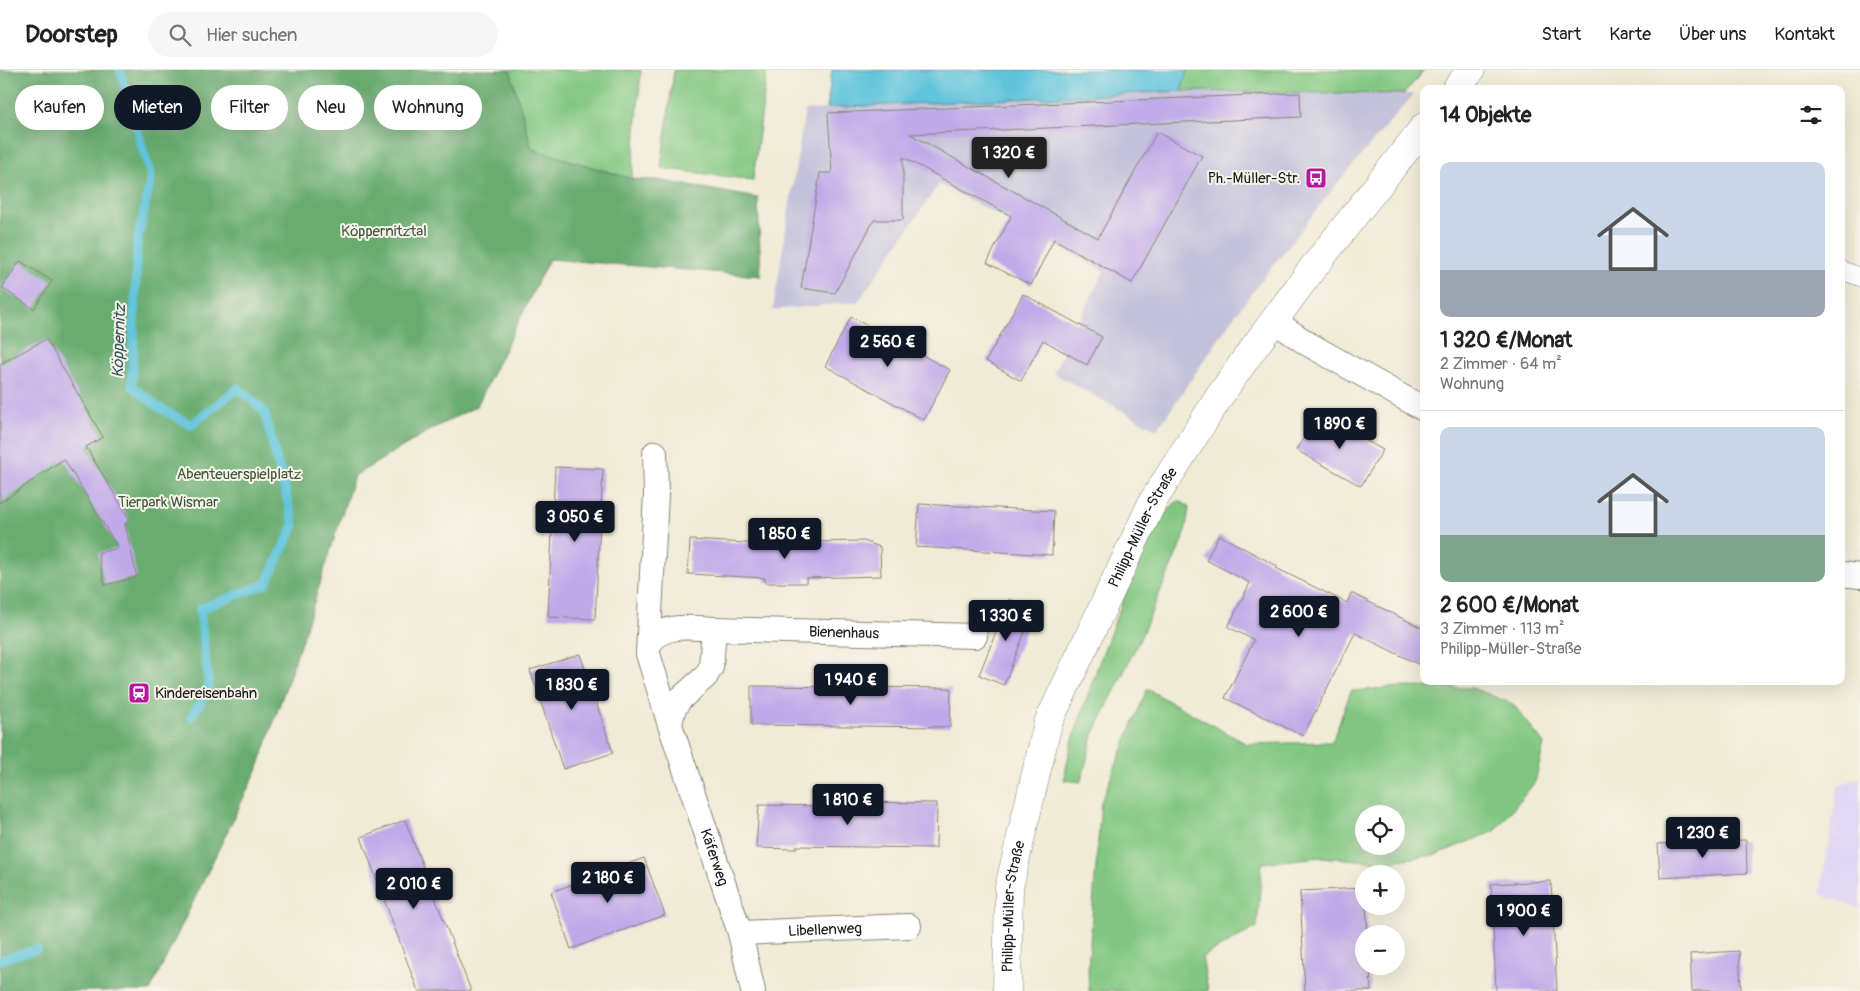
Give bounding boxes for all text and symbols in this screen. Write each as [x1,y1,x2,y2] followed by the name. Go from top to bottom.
[148,12,498,57] search box
[25,20,118,49] text: Doorstep
[166,21,194,49] icon: search
[206,23,298,47] text: Hier suchen
[1541,23,1581,46] text: Start
[1609,23,1651,46] text: Karte
[1679,23,1746,46] text: Über uns
[1774,23,1835,46] text: Kontakt
[15,85,104,130] chip: Kaufen
[114,85,201,130] chip: Mieten
[211,85,288,130] chip: Filter
[298,85,364,130] chip: Neu
[374,85,482,130] chip: Wohnung
[1797,101,1825,129] icon: filters
[1440,102,1531,129] text: 14 Objekte
[963,136,1055,179] pin: 1 320 €
[983,143,1035,163] text: 1 320 €
[1304,166,1328,190] bus stop icon: Ph.-Müller-Str.
[1208,169,1300,188] place label: Ph.-Müller-Str.
[1588,194,1678,284] icon: home
[341,222,427,241] park label: Köppernitztal
[108,301,130,378] water label: Köppernitz
[842,326,934,368] pin: 2 560 €
[1440,327,1572,354] text: 1 320 €/Monat
[860,332,916,352] text: 2 560 €
[1440,354,1562,374] text: 2 Zimmer · 64 m²
[1440,374,1504,394] text: Wohnung
[1294,408,1386,450] pin: 1 890 €
[1315,414,1366,434] text: 1 890 €
[1588,460,1678,550] icon: home
[1104,463,1182,590] street label: Philipp-Müller-Straße
[177,465,302,484] park label: Abenteuerspielplatz
[118,493,219,512] park label: Tierpark Wismar
[529,500,621,543] pin: 3 050 €
[547,507,603,527] text: 3 050 €
[739,518,831,560] pin: 1 850 €
[759,524,811,544] text: 1 850 €
[1440,592,1579,619] text: 2 600 €/Monat
[1253,596,1345,638] pin: 2 600 €
[960,600,1052,642] pin: 1 330 €
[1270,602,1328,622] text: 2 600 €
[980,606,1032,626] text: 1 330 €
[1440,619,1565,639] text: 3 Zimmer · 113 m²
[809,622,880,643] street label: Bienenhaus
[1440,639,1581,659] text: Philipp-Müller-Straße
[805,664,897,706] pin: 1 940 €
[526,668,618,711] pin: 1 830 €
[825,670,877,690] text: 1 940 €
[546,675,598,695] text: 1 830 €
[127,681,151,705] station icon: Kindereisenbahn
[155,684,257,703] place label: Kindereisenbahn
[802,784,894,826] pin: 1 810 €
[823,790,873,810] text: 1 810 €
[1355,805,1405,975] map controls
[1355,805,1405,855] button: locate
[1657,816,1749,859] pin: 1 230 €
[1677,823,1729,843] text: 1 230 €
[696,826,733,888] street label: Käferweg
[998,838,1029,972] street label: Philipp-Müller-Straße
[562,862,654,904] pin: 2 180 €
[1355,865,1405,915] button: +
[368,868,460,910] pin: 2 010 €
[582,868,634,888] text: 2 180 €
[387,874,441,894] text: 2 010 €
[1478,894,1570,937] pin: 1 900 €
[1497,901,1551,921] text: 1 900 €
[788,918,862,941] street label: Libellenweg
[1355,925,1405,975] button: −

